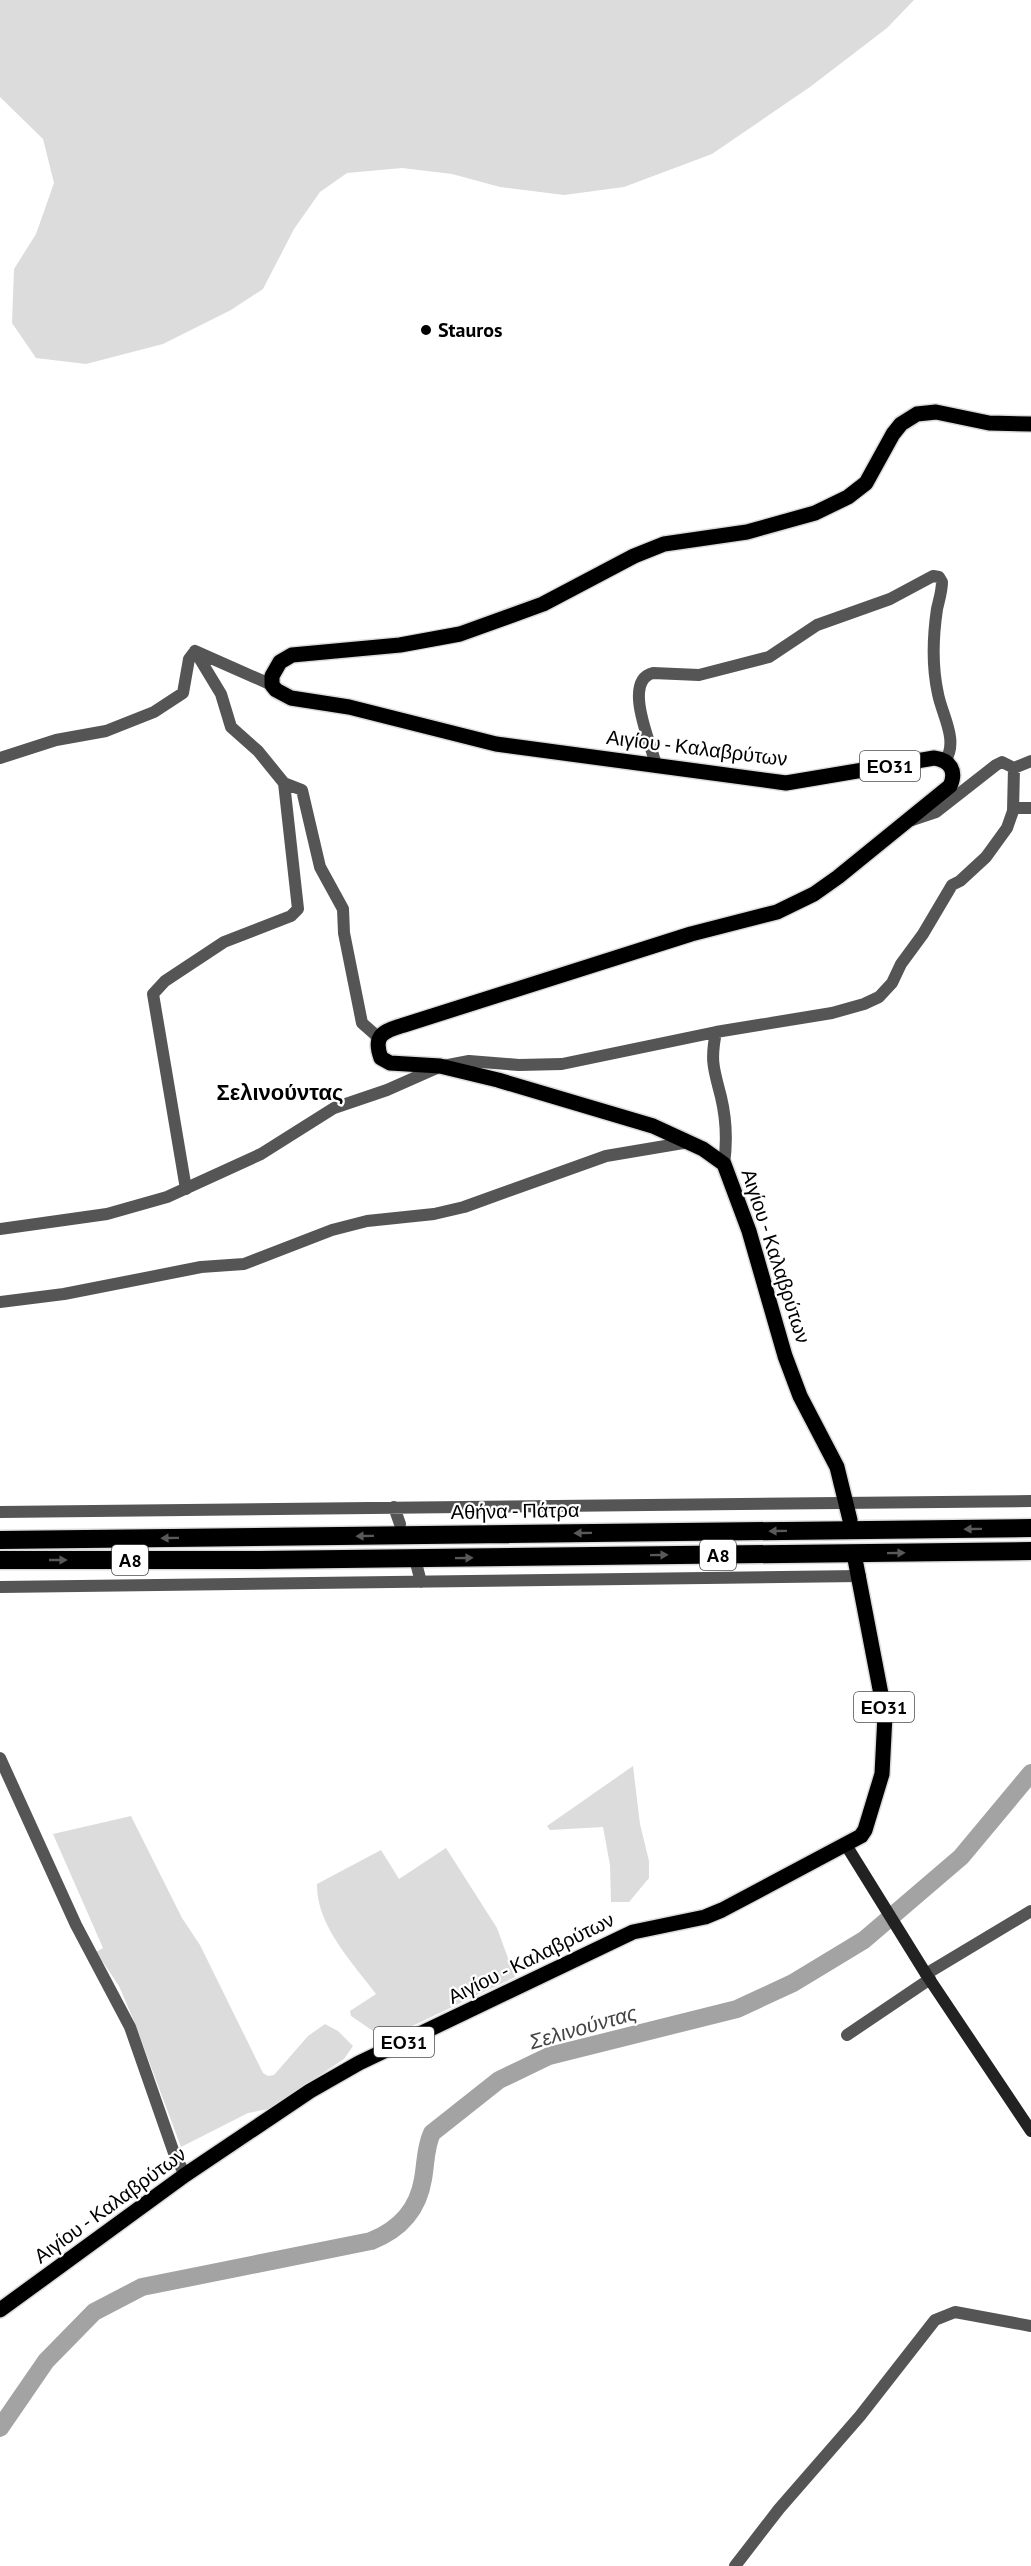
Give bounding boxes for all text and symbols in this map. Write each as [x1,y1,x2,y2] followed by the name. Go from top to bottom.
[438,317,502,343] place label: Stauros
[419,323,433,337] marker: Stauros
[605,724,789,772] street label: Αιγίου - Καλαβρύτων
[860,751,920,781] road number: ΕΟ31
[217,1078,343,1106] district label: Σελινούντας
[736,1165,816,1347] street label: Αιγίου - Καλαβρύτων
[450,1497,580,1525] street label: Αθήνα - Πάτρα
[963,1524,982,1533] one-way arrow
[768,1526,787,1536] one-way arrow
[573,1528,592,1538] one-way arrow
[355,1531,374,1541] one-way arrow
[160,1533,179,1543] one-way arrow
[700,1540,736,1570] road number: Α8
[112,1545,148,1575] road number: Α8
[887,1548,906,1558] one-way arrow
[650,1551,669,1560] one-way arrow
[455,1553,474,1563] one-way arrow
[49,1555,68,1565] one-way arrow
[854,1692,914,1722] road number: ΕΟ31
[444,1906,618,2010] street label: Αιγίου - Καλαβρύτων
[525,1999,641,2056] water label: Σελινούντας
[374,2027,434,2057] road number: ΕΟ31
[29,2141,191,2269] street label: Αιγίου - Καλαβρύτων

